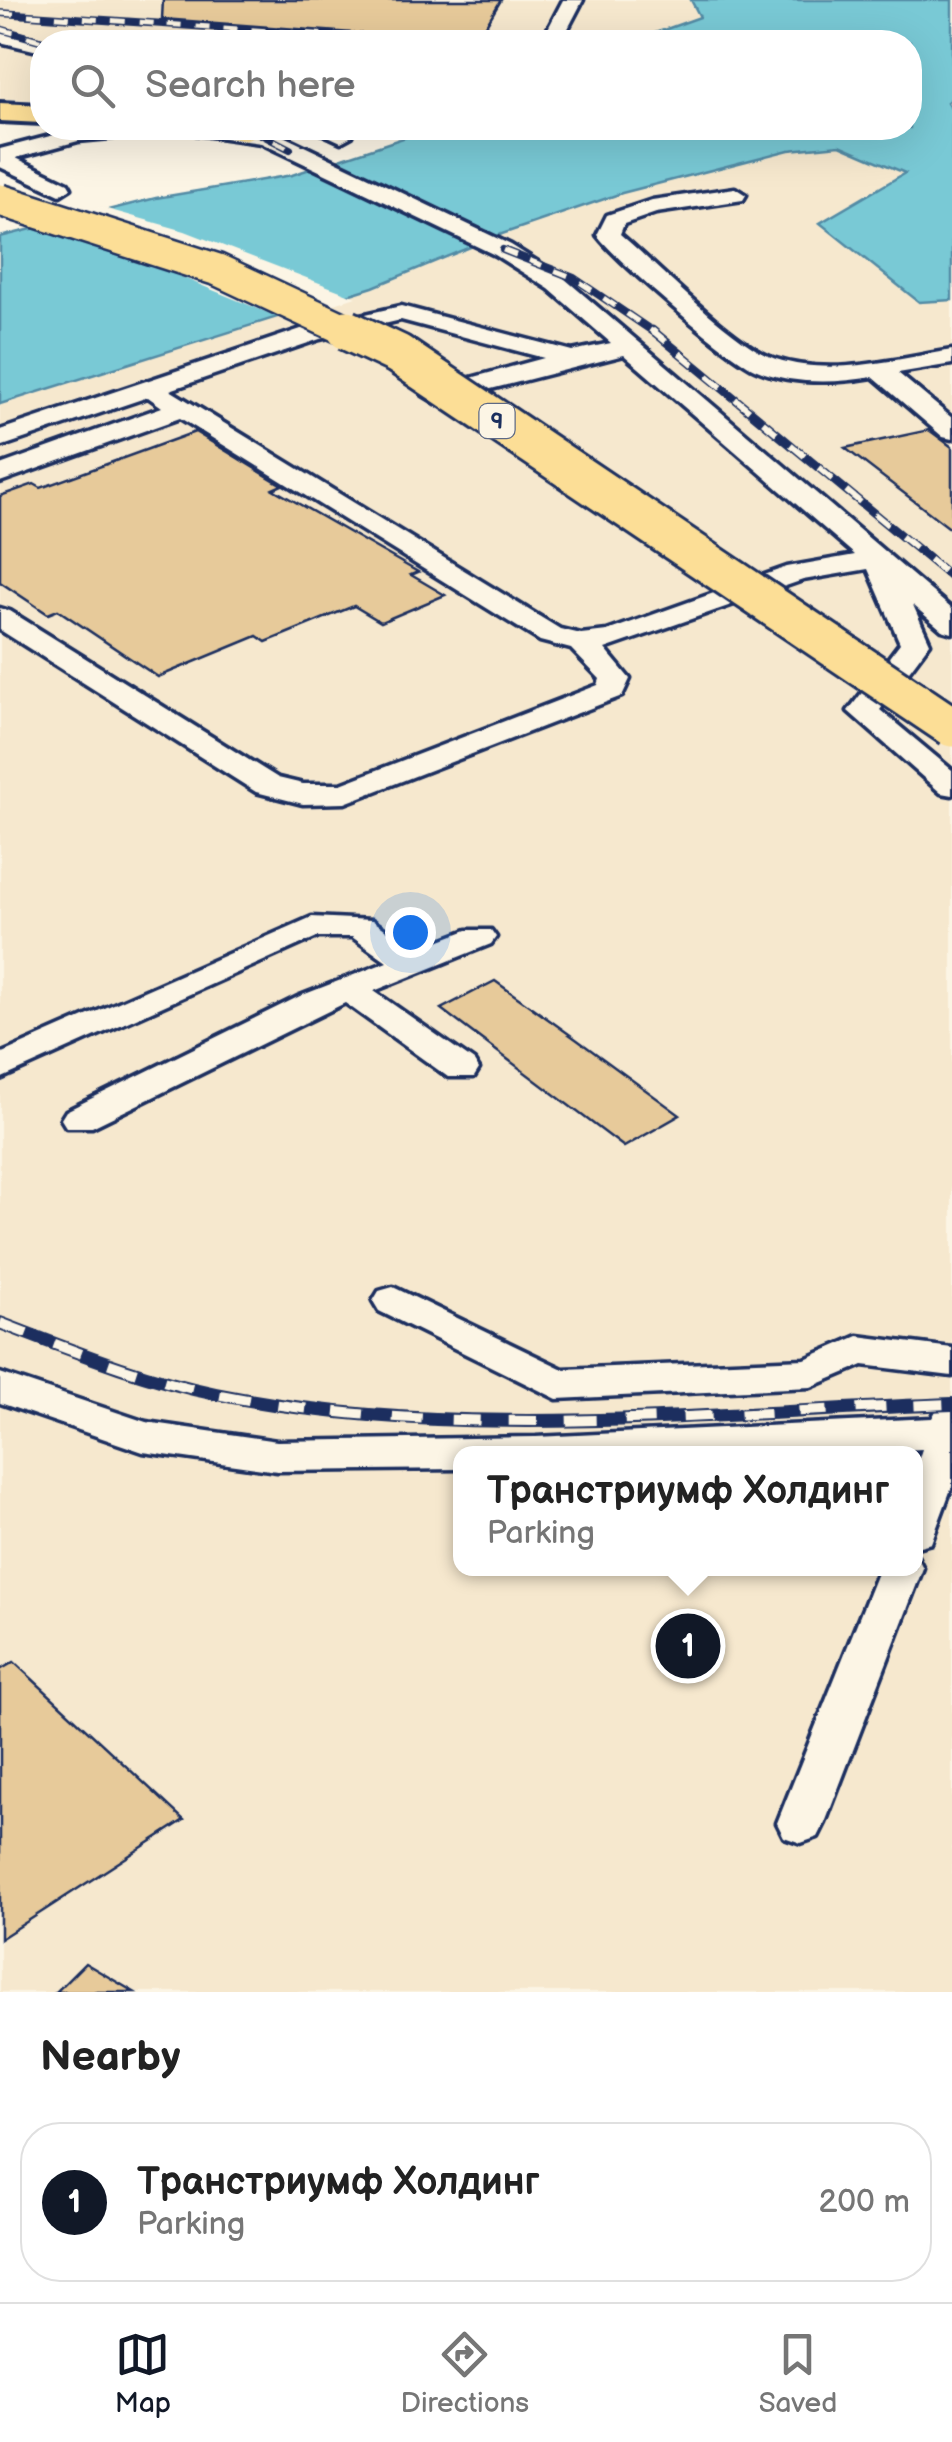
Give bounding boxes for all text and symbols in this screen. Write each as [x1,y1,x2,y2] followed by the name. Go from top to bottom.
[30,30,922,140] search box
[65,58,120,113] icon: search
[145,63,356,108] text: Search here
[480,404,514,438] road number: 9
[385,907,436,958] your location
[453,1446,923,1576] popup
[487,1469,889,1514] text: Транстриумф Холдинг
[487,1514,595,1553] text: Parking
[656,1608,720,1684] pin: 1
[40,2032,180,2083] text: Nearby
[137,2160,540,2205] text: Транстриумф Холдинг
[68,2183,81,2222] text: 1
[818,2183,910,2222] text: 200 m
[137,2205,245,2244] text: Parking
[115,2327,171,2420] tab: Map
[400,2327,529,2420] tab: Directions
[759,2327,837,2420] tab: Saved

